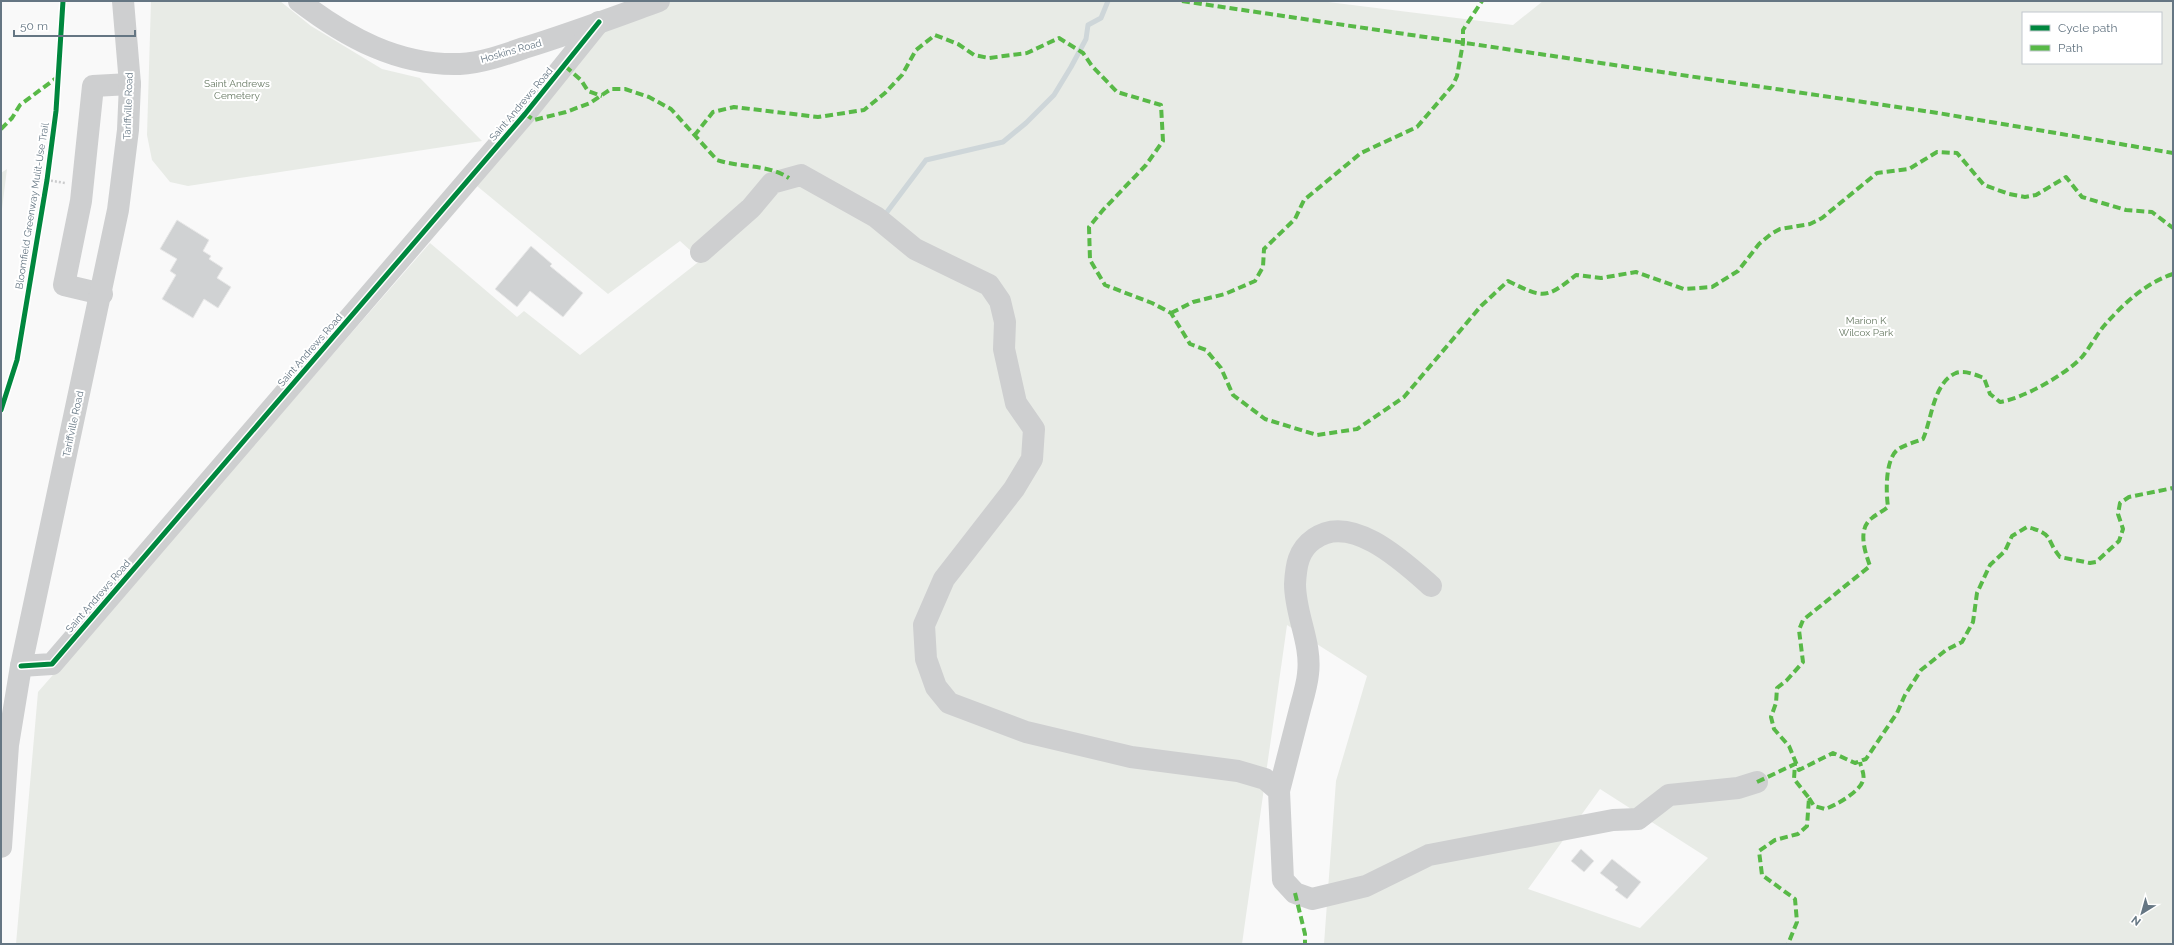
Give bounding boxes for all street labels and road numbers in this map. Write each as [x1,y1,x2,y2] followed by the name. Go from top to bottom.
[479,37,543,65] street label: Hoskins Road
[487,65,555,143] street label: Saint Andrews Road
[121,72,135,140] street label: Tariffville Road
[13,122,51,290] street label: Bloomfield Greenway Mulit-Use Trail
[276,312,344,388] street label: Saint Andrews Road
[61,390,85,458] street label: Tariffville Road
[64,558,132,634] street label: Saint Andrews Road

